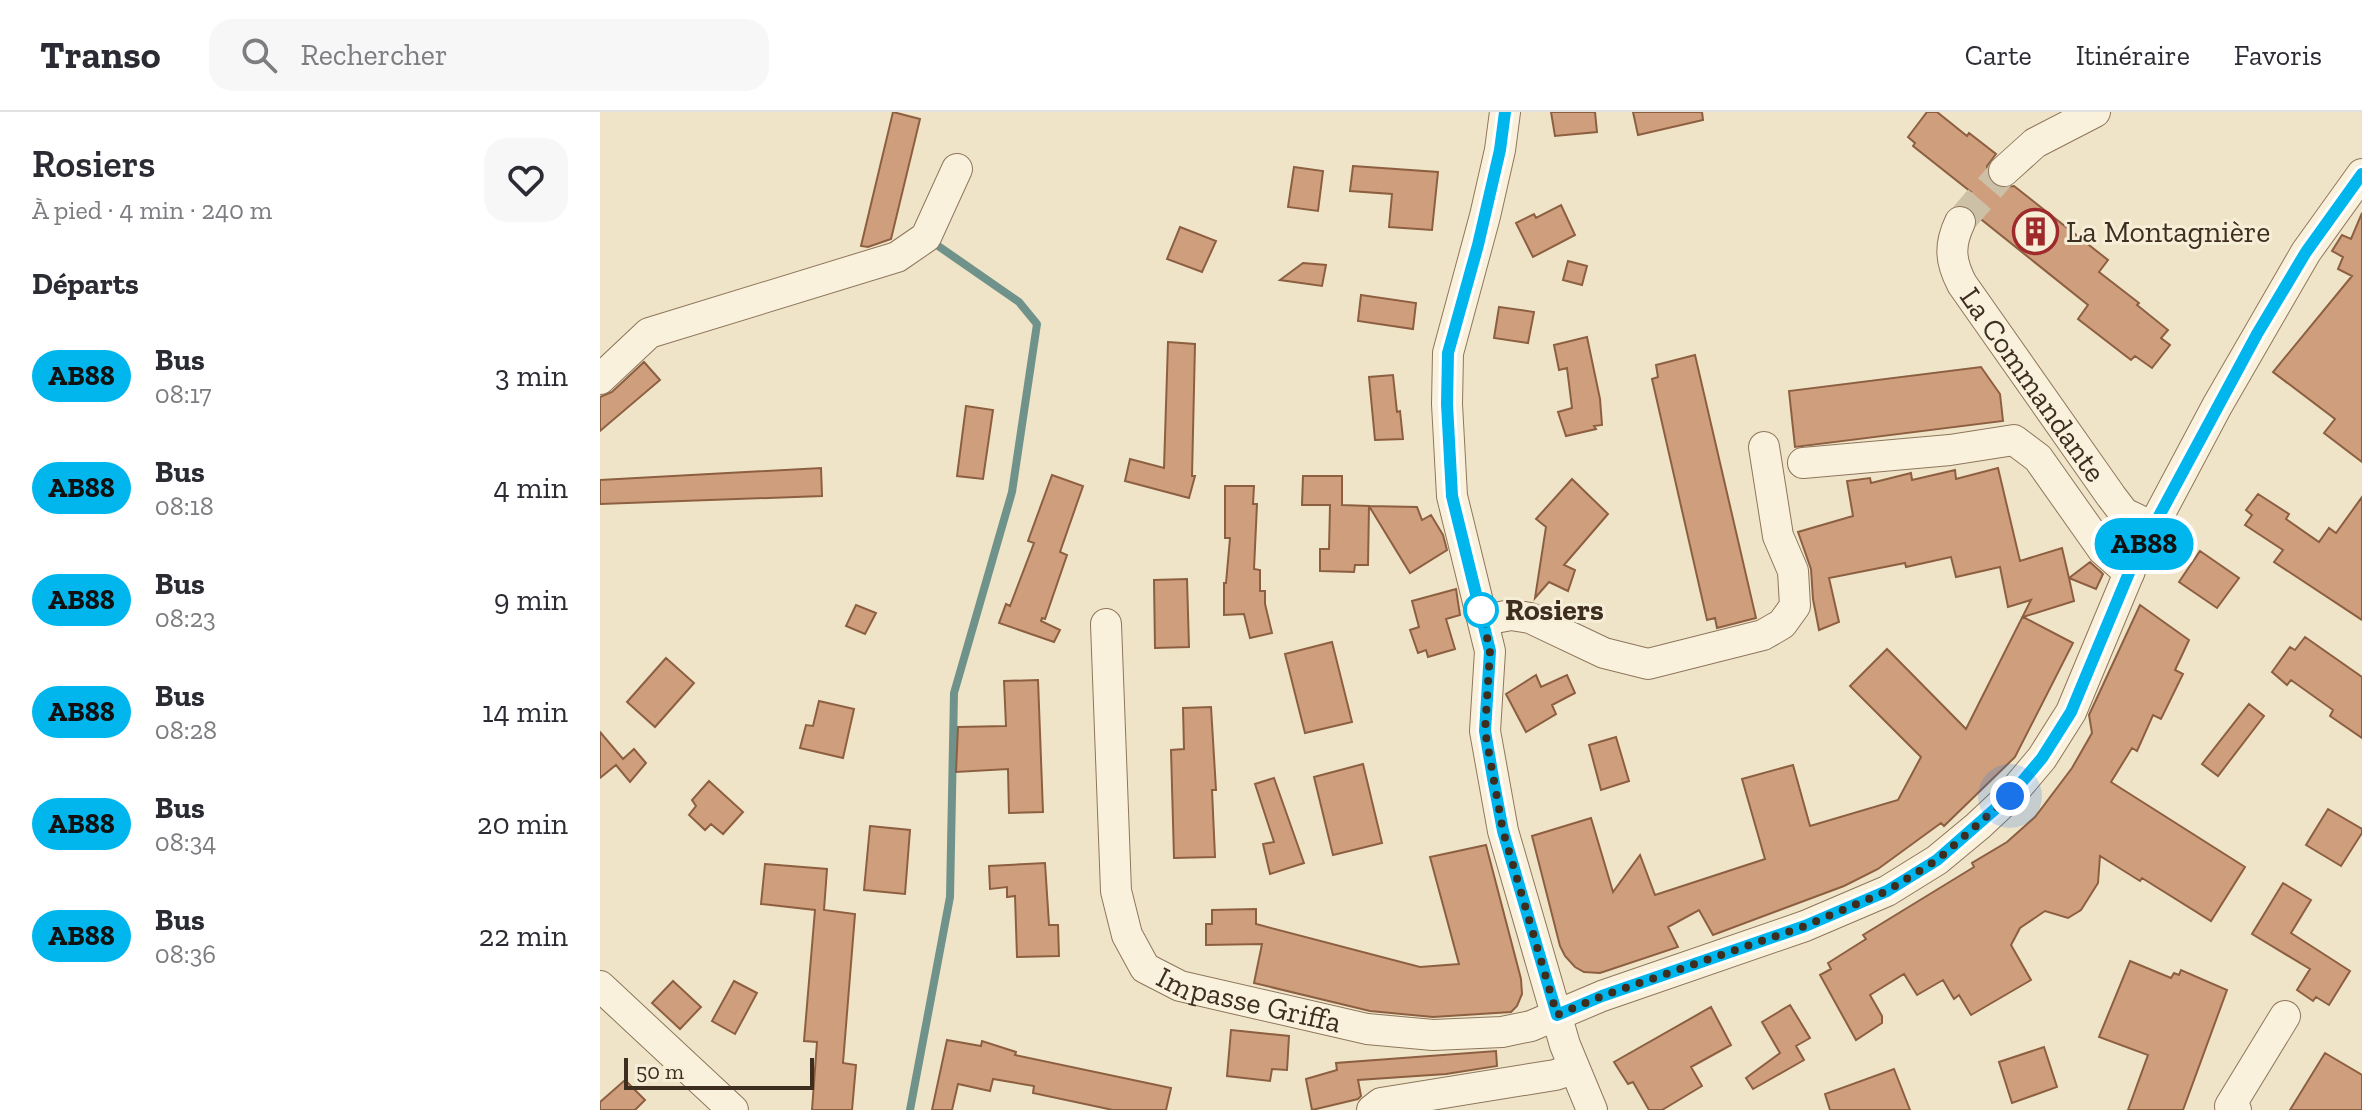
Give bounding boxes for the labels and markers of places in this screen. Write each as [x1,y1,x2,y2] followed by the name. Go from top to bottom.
[2011,208,2059,256] building icon: La Montagnière
[2066,214,2270,250] place label: La Montagnière
[1505,592,1604,628] place label: Rosiers
[1464,593,1498,627] marker: Rosiers

